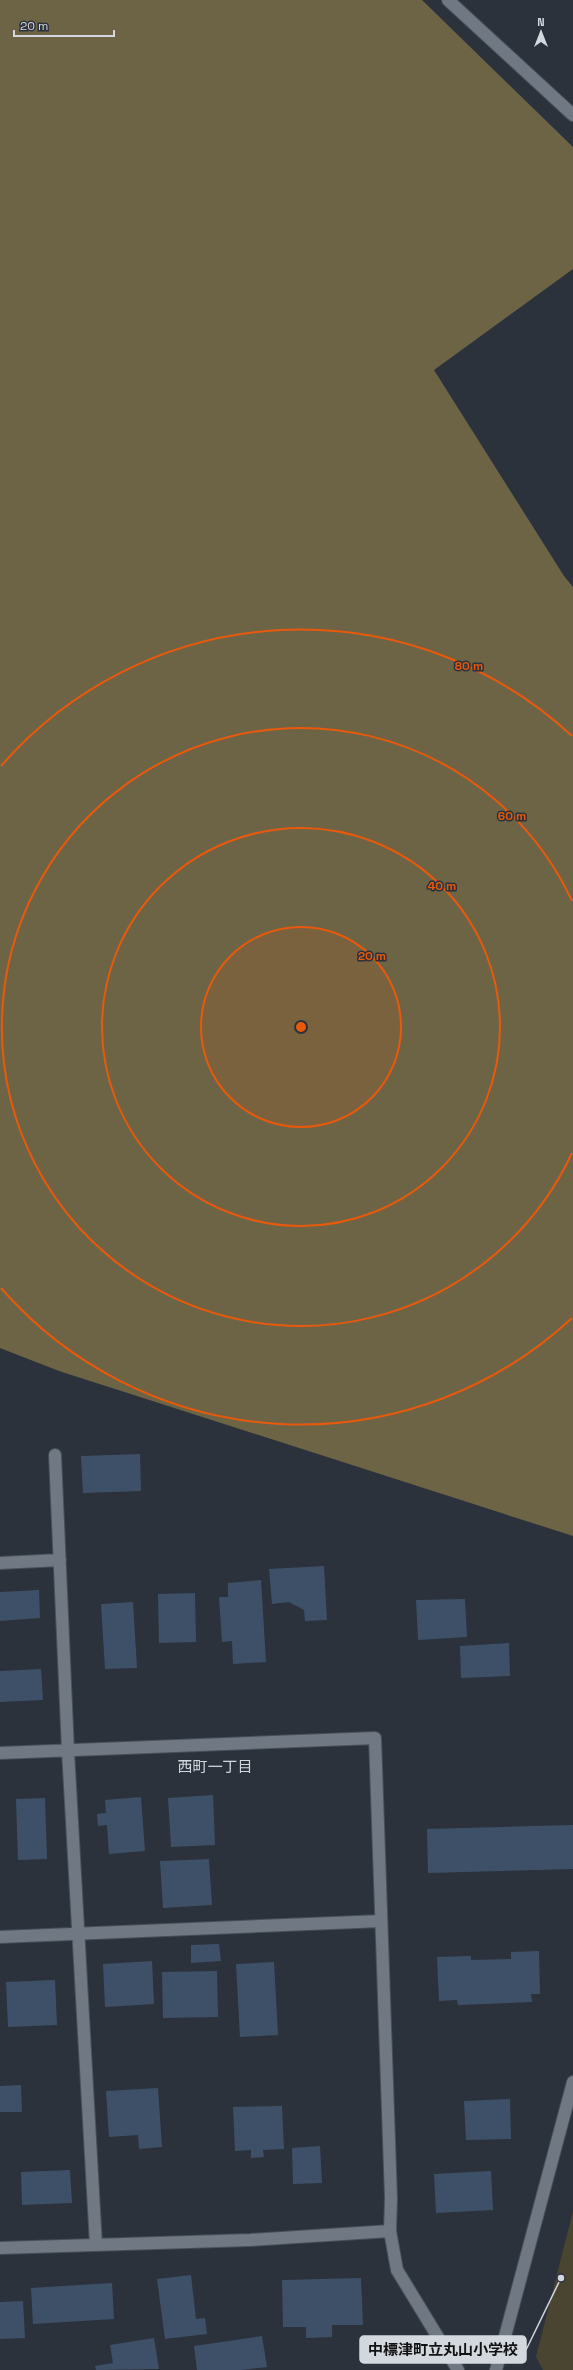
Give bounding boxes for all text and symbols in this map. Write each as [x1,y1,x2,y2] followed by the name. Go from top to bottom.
[14,12,114,38] scale bar
[521,12,561,52] north arrow
[537,15,545,29] text: N
[20,18,48,34] text: 20 m
[455,658,483,674] text: 80 m
[498,808,526,824] text: 60 m
[428,878,456,894] text: 40 m
[358,948,386,964] text: 20 m
[294,1020,308,1034] centre of rings
[177,1757,253,1776] district label: 西町一丁目
[360,2336,526,2363] callout: 中標津町立丸山小学校
[368,2340,518,2359] text: 中標津町立丸山小学校

